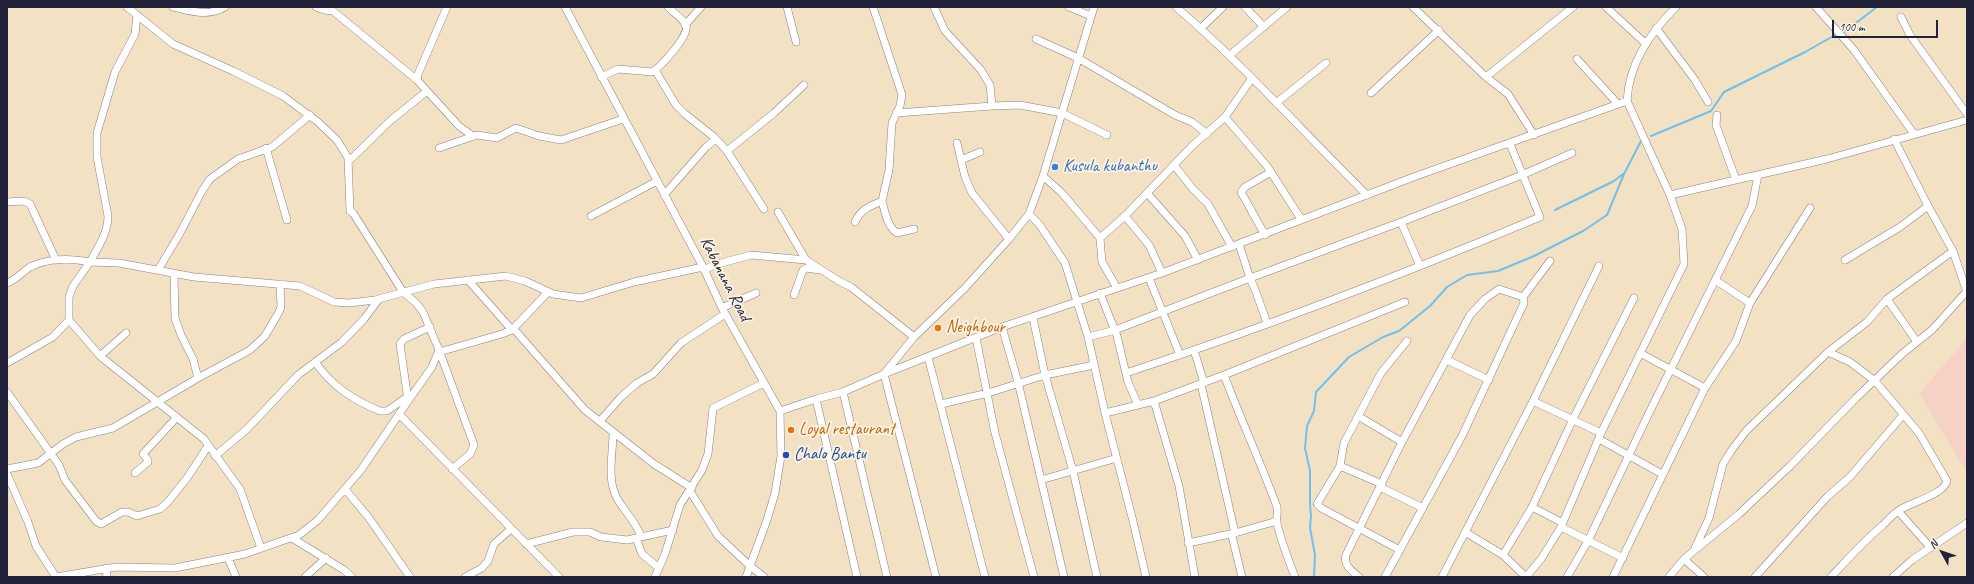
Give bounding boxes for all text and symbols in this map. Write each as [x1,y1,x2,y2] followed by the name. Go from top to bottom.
[1834,12,1940,38] scale bar
[1839,19,1865,35] text: 100 m
[1063,157,1157,177] place label: Kusula kubanthu
[1050,162,1060,172] marker: Kusula kubanthu
[695,234,755,324] street label: Kabanana Road
[946,318,1005,338] place label: Neighbour
[933,323,943,333] marker: Neighbour
[799,420,895,440] place label: Loyal restaurant
[786,425,796,435] marker: Loyal restaurant
[794,445,866,465] place label: Chalo Bantu
[781,450,791,460] marker: Chalo Bantu
[1922,532,1962,572] north arrow
[1925,537,1940,551] text: N

